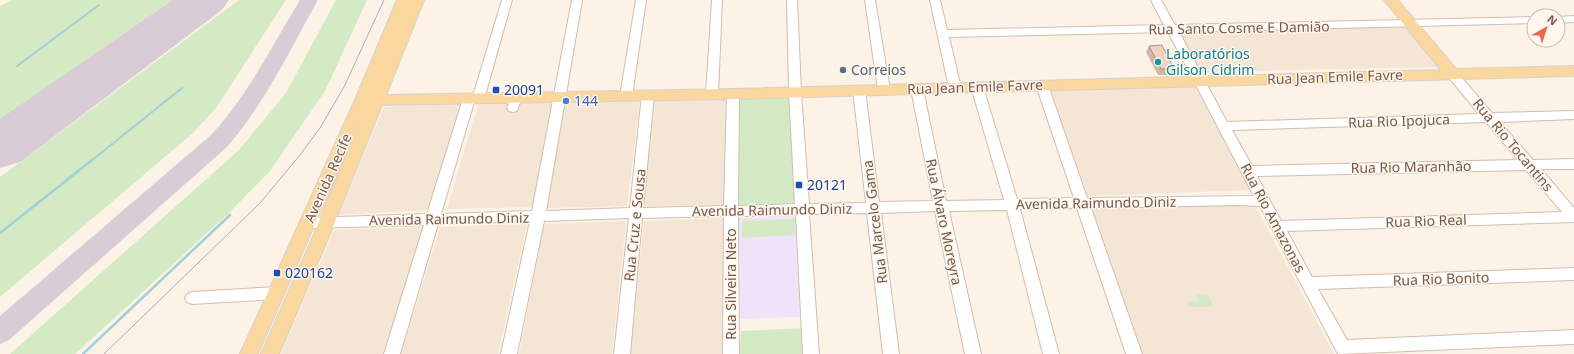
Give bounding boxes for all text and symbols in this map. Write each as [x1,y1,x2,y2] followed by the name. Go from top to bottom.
[1526,8,1566,48] north arrow
[1544,11,1561,28] text: N
[1148,16,1330,39] street label: Rua Santo Cosme E Damião
[1166,44,1254,79] place label: Laboratórios Gilson Cidrim
[1153,57,1163,67] marker: Laboratórios Gilson Cidrim
[851,60,907,79] place label: Correios
[838,65,848,75] marker: Correios
[1267,65,1403,88] street label: Rua Jean Emile Favre
[907,75,1043,98] street label: Rua Jean Emile Favre
[504,80,544,99] place label: 20091
[491,85,501,95] marker: 20091
[574,91,598,110] place label: 144
[1469,94,1558,195] street label: Rua Rio Tocantins
[561,96,571,106] marker: 144
[1348,109,1450,132] street label: Rua Rio Ipojuca
[299,130,356,226] street label: Avenida Recife
[1350,156,1472,177] street label: Rua Rio Maranhão
[922,157,967,287] street label: Rua Álvaro Moreyra
[858,159,892,285] street label: Rua Marcelo Gama
[1237,160,1310,276] street label: Rua Rio Amazonas
[619,168,650,282] street label: Rua Cruz e Sousa
[807,175,847,194] place label: 20121
[794,180,804,190] marker: 20121
[1016,192,1177,213] street label: Avenida Raimundo Diniz
[692,199,853,220] street label: Avenida Raimundo Diniz
[369,208,530,229] street label: Avenida Raimundo Diniz
[1385,210,1467,231] street label: Rua Rio Real
[721,228,740,340] street label: Rua Silveira Neto
[285,263,333,282] place label: 020162
[1392,267,1490,290] street label: Rua Rio Bonito
[272,268,282,278] marker: 020162

